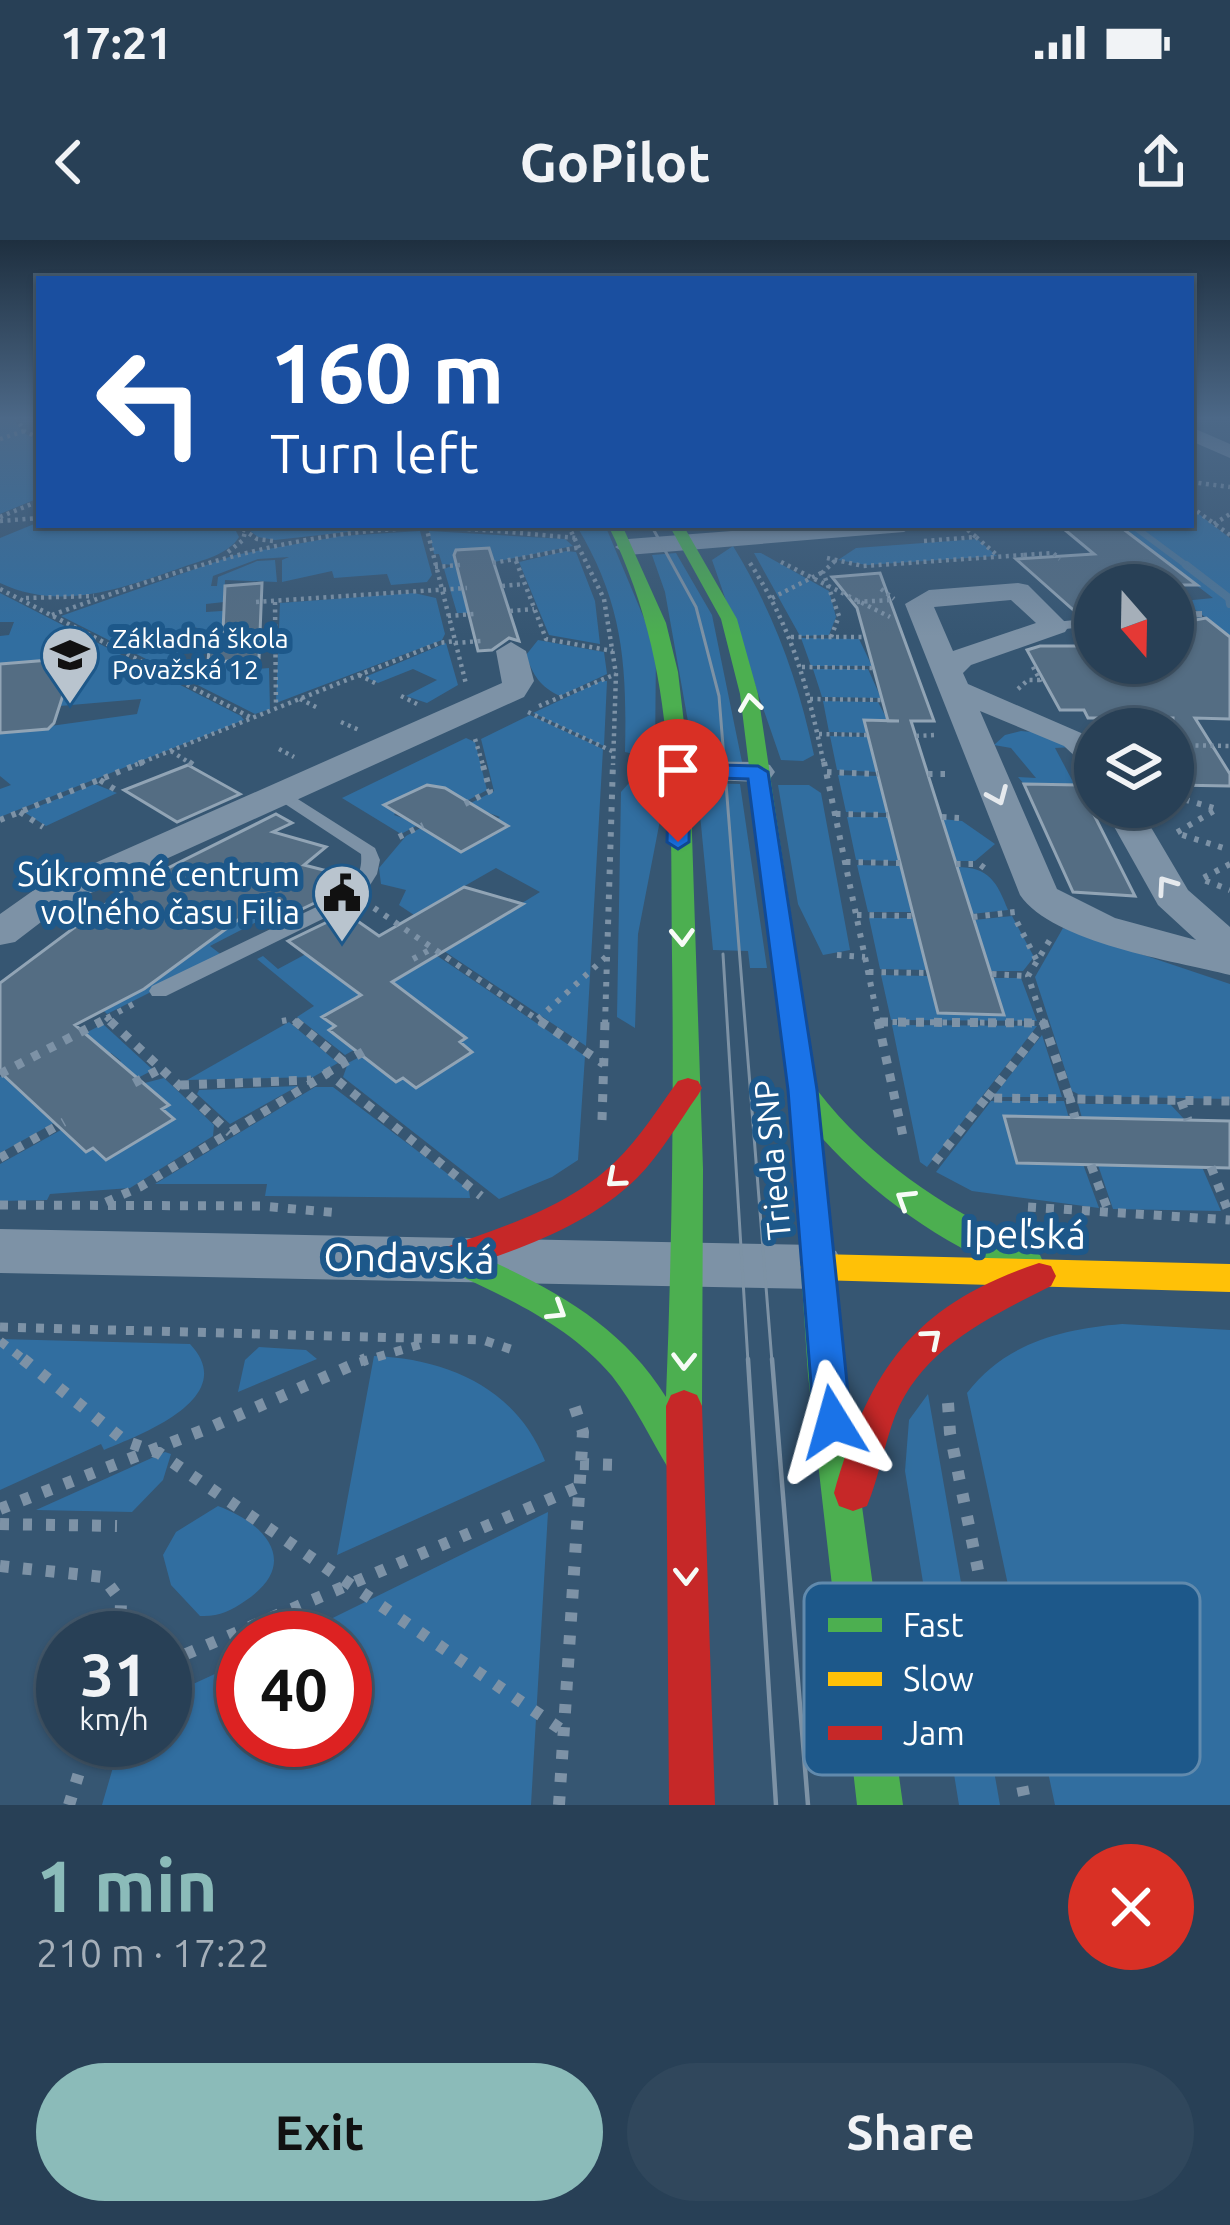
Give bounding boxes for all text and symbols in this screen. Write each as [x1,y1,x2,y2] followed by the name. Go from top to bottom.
[60,17,173,68] text: 17:21
[36,129,102,195] icon: back
[1128,129,1194,195] icon: share
[519,132,711,192] text: GoPilot
[72,324,228,480] icon: left
[270,325,504,419] text: 160 m
[270,423,479,483] text: Turn left
[1074,564,1194,684] north arrow
[1074,564,1194,828] map controls
[112,623,289,684] place label: Základná škola Považská 12
[39,624,101,706] school or university icon: Základná škola Považská 12
[737,694,763,713] one-way arrow
[1074,708,1194,828] button: layers
[627,719,729,842] pin
[645,737,711,803] icon: arrive
[984,785,1008,806] one-way arrow
[17,855,300,930] place label: Súkromné centrum voľného času Filia
[311,862,373,944] public building icon: Súkromné centrum voľného času Filia
[1158,876,1180,898] one-way arrow
[669,928,695,947] one-way arrow
[746,1079,797,1242] street label: Trieda SNP
[607,1165,629,1186] one-way arrow
[897,1191,919,1213] one-way arrow
[964,1211,1086,1256] street label: Ipeľská
[323,1235,495,1280] street label: Ondavská
[544,1297,566,1319] one-way arrow
[918,1331,940,1353] one-way arrow
[672,1352,698,1371] one-way arrow
[770,1359,896,1485] position arrow
[673,1567,699,1586] one-way arrow
[804,1583,1200,1775] legend
[903,1606,963,1643] text: Fast
[216,1611,372,1767] speed limit sign: 40
[80,1640,148,1707] text: 31
[903,1660,974,1697] text: Slow
[79,1702,149,1736] text: km/h
[903,1714,965,1751] text: Jam
[1068,1844,1194,1970] button: close
[36,1845,218,1926] text: 1 min
[36,1931,270,1974] text: 210 m · 17:22
[36,2063,603,2201] button: Exit
[627,2063,1194,2201] button: Share

